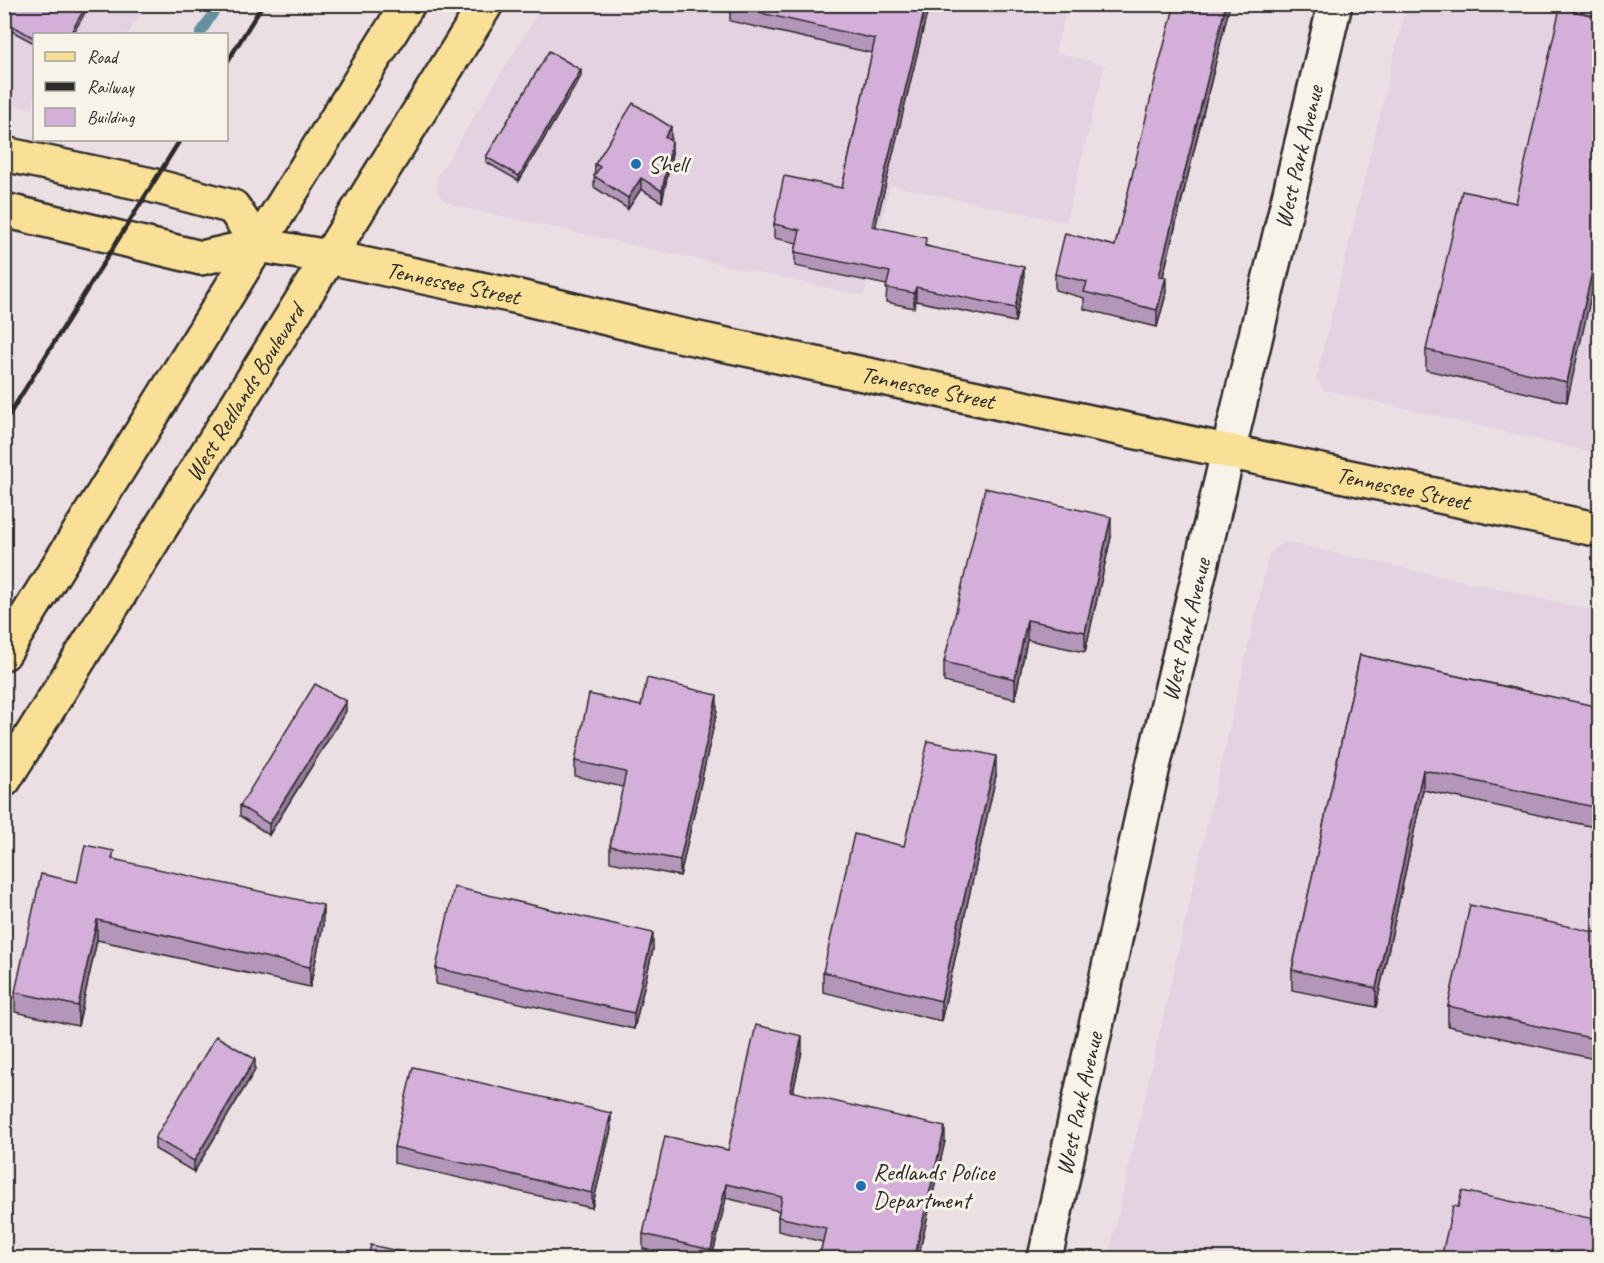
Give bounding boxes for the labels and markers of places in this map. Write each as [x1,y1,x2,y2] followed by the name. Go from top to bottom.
[648,149,691,179] place label: Shell
[629,157,643,171] marker: Shell
[873,1157,997,1215] place label: Redlands Police Department
[854,1179,868,1193] marker: Redlands Police Department

